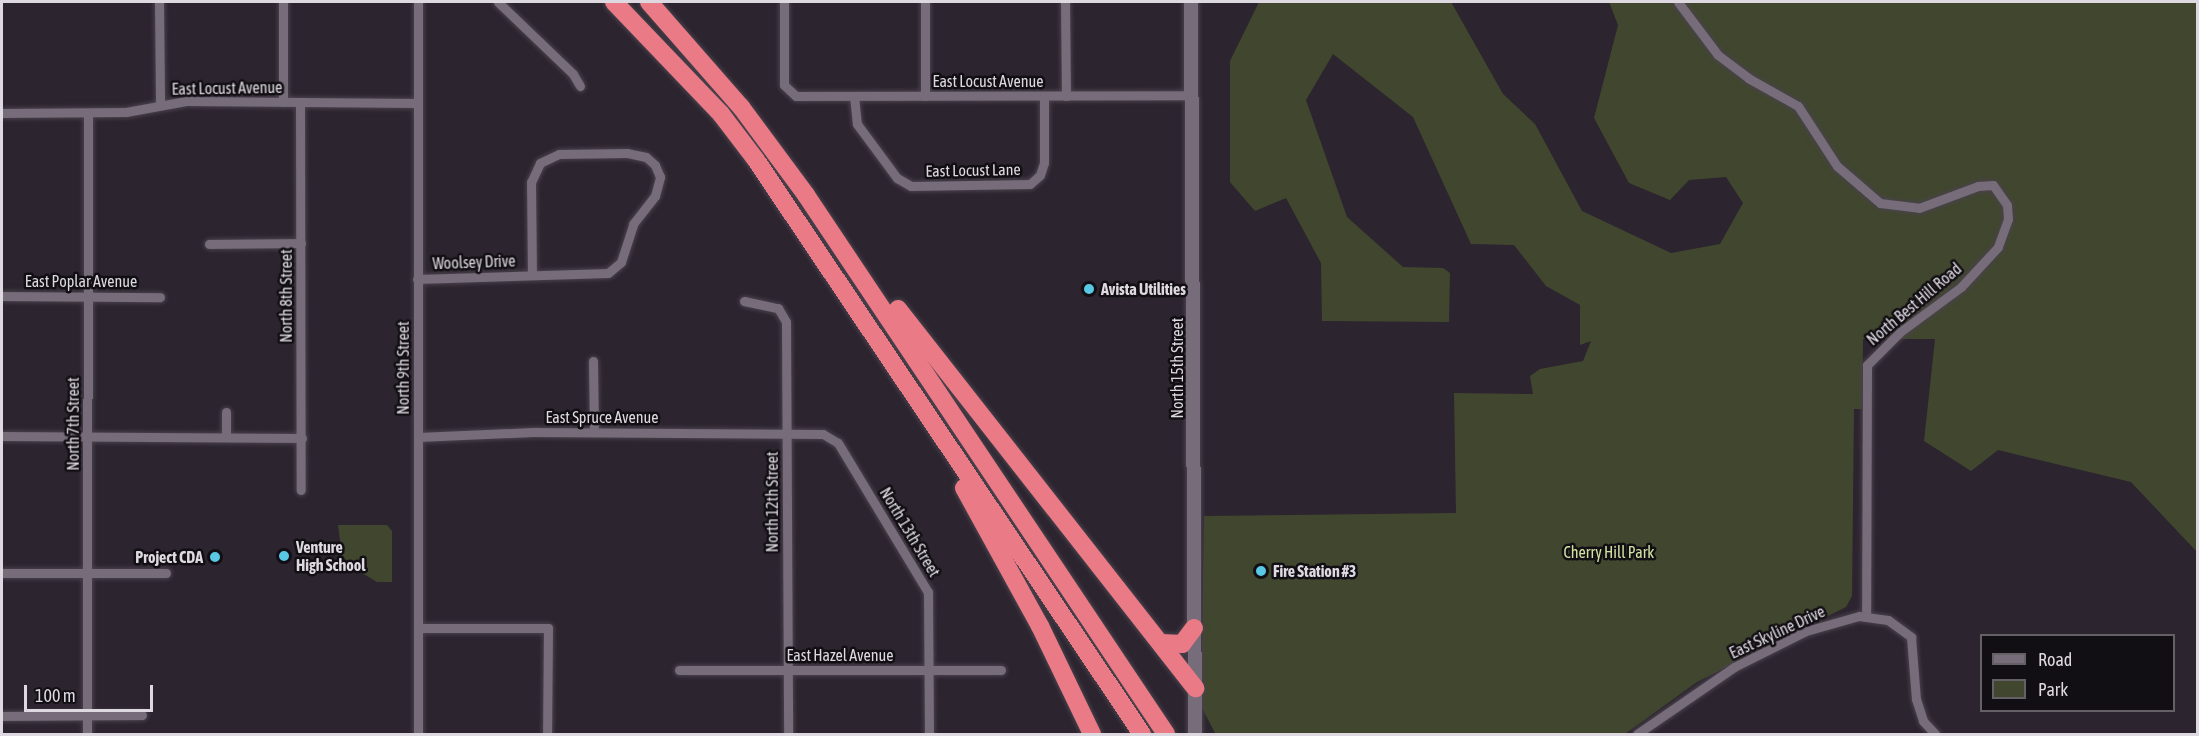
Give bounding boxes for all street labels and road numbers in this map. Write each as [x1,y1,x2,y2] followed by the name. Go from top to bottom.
[933,71,1043,91] street label: East Locust Avenue
[171,77,283,99] street label: East Locust Avenue
[925,160,1021,180] street label: East Locust Lane
[276,249,296,343] street label: North 8th Street
[432,251,516,273] street label: Woolsey Drive
[1863,259,1965,349] street label: North Best Hill Road
[25,271,137,291] street label: East Poplar Avenue
[1167,318,1187,418] street label: North 15th Street
[393,321,413,415] street label: North 9th Street
[63,377,83,471] street label: North 7th Street
[545,407,659,427] street label: East Spruce Avenue
[762,452,782,552] street label: North 12th Street
[876,484,944,580] street label: North 13th Street
[1726,601,1828,663] street label: East Skyline Drive
[786,645,894,665] street label: East Hazel Avenue

